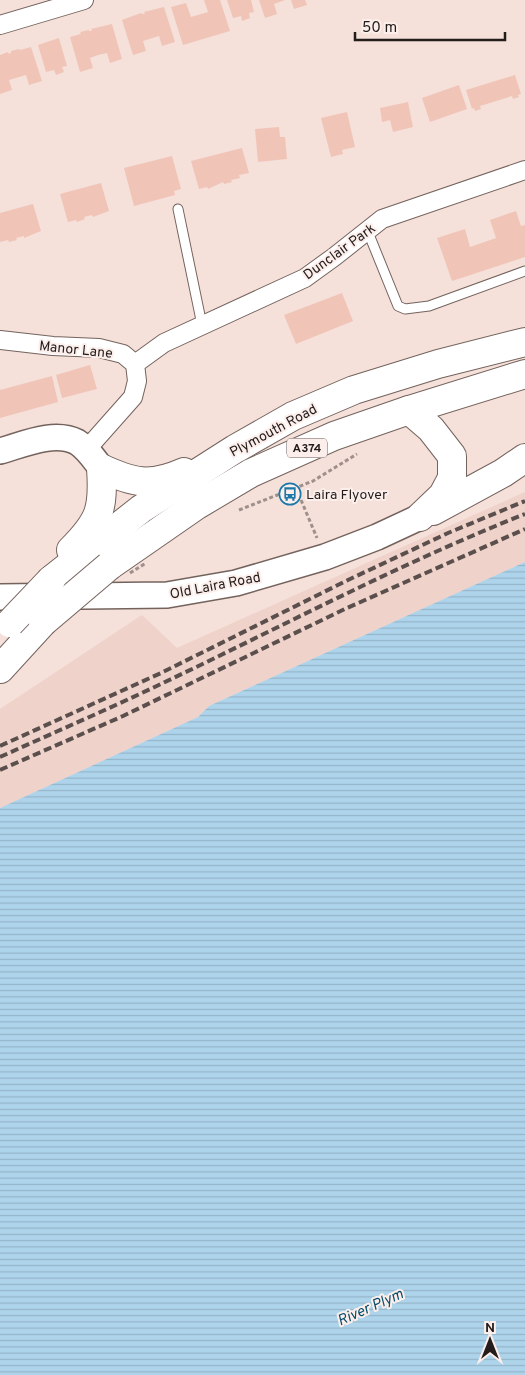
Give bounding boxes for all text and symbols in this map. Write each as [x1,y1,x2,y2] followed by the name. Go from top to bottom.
[355,10,505,42] scale bar
[362,19,397,38] text: 50 m
[301,220,379,284] street label: Dunclair Park
[38,338,114,363] street label: Manor Lane
[227,401,320,461] street label: Plymouth Road
[287,438,327,458] road number: A374
[278,482,302,506] bus stop icon: Laira Flyover
[306,487,388,504] place label: Laira Flyover
[168,569,262,604] street label: Old Laira Road
[335,1285,407,1331] water label: River Plym
[465,1315,515,1365] north arrow
[485,1320,495,1337] text: N

